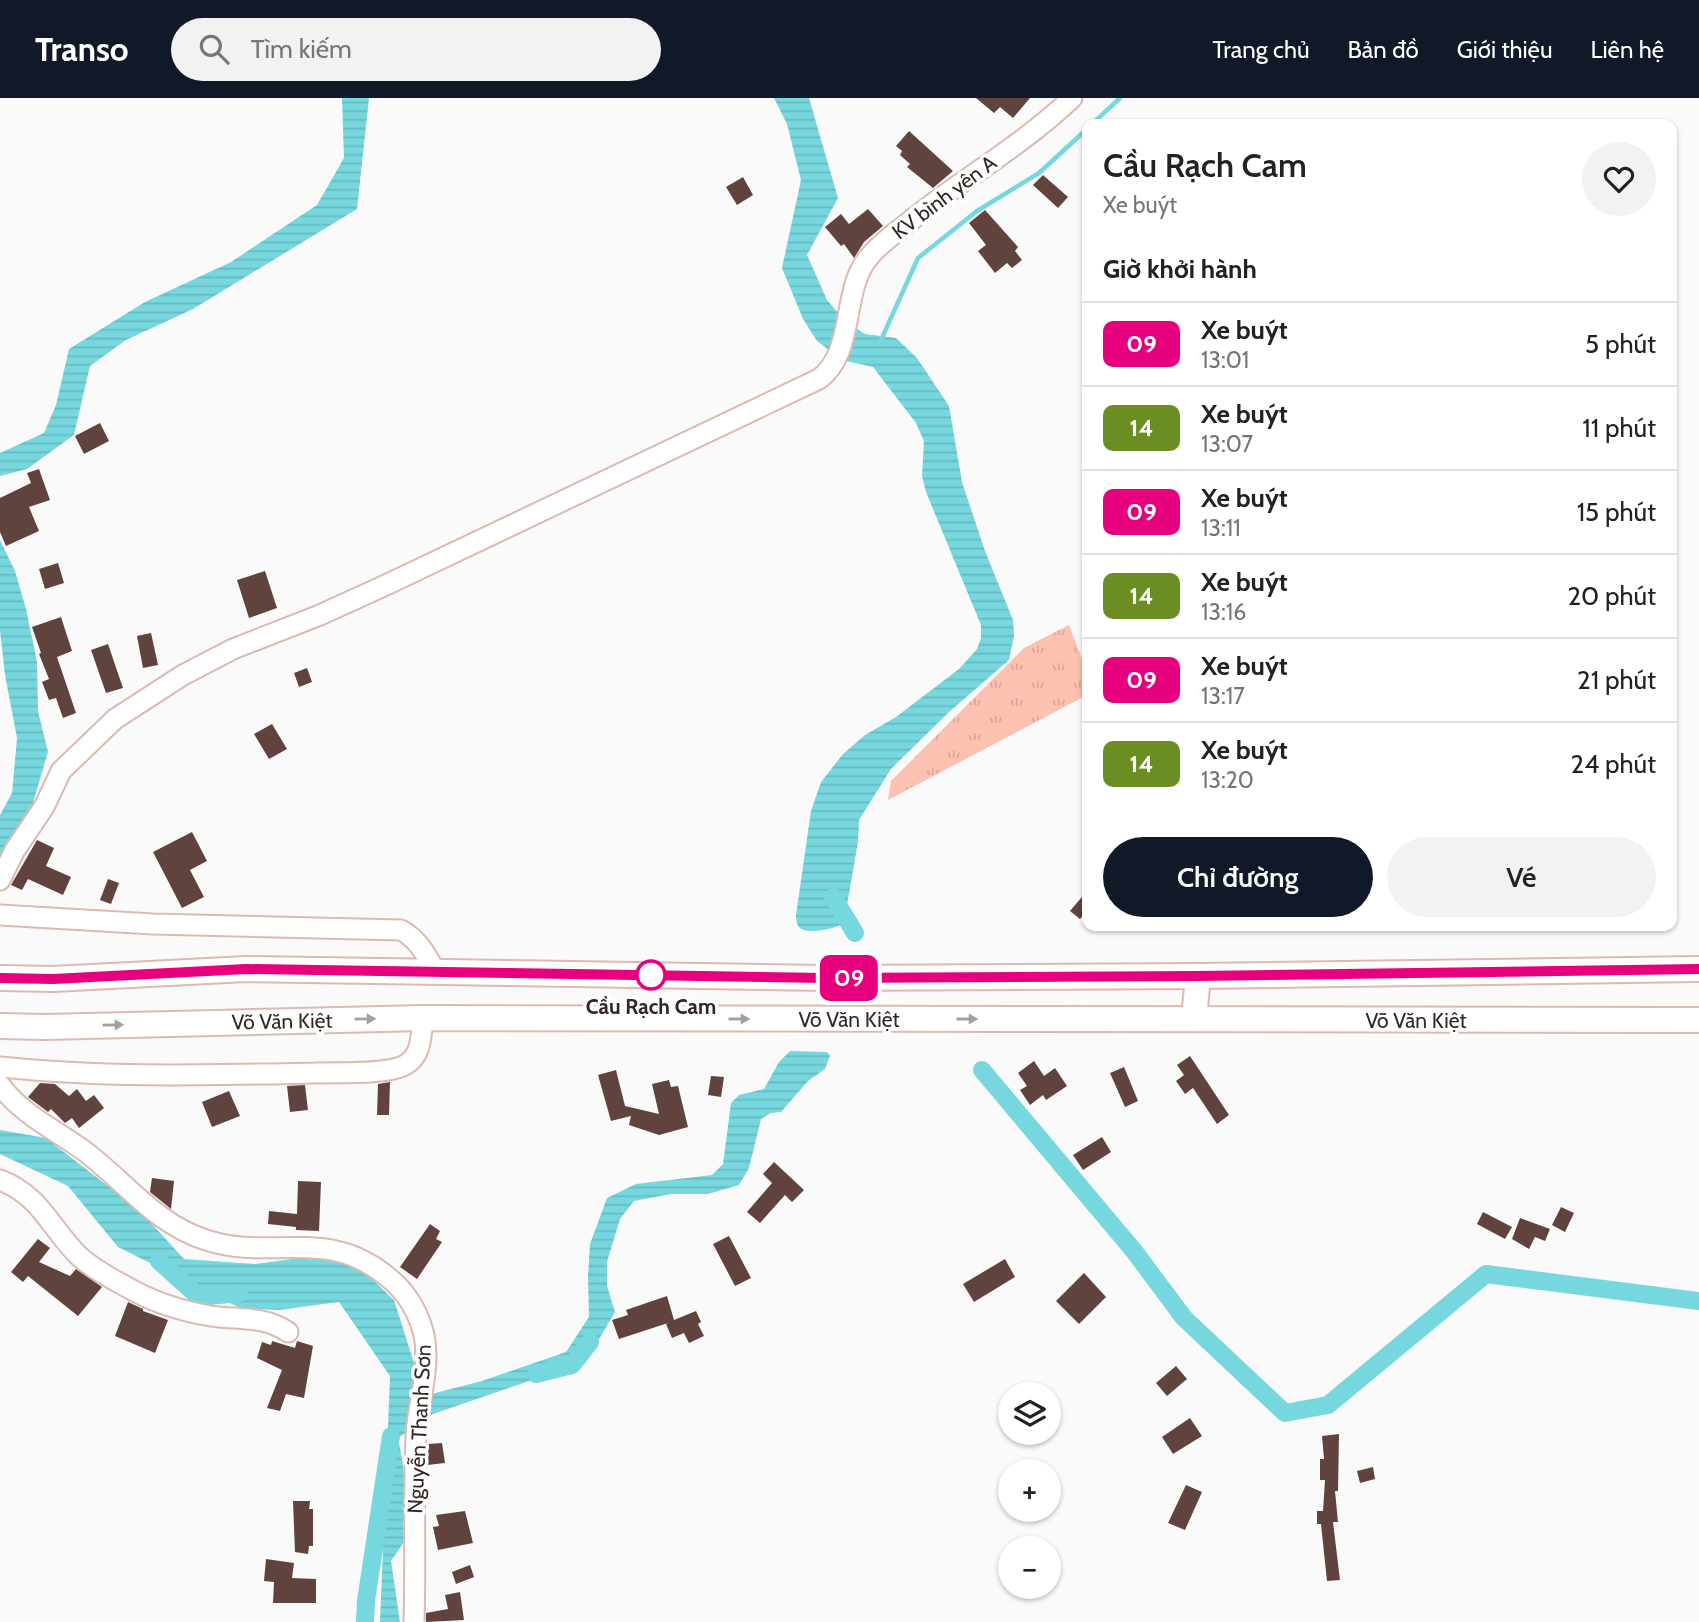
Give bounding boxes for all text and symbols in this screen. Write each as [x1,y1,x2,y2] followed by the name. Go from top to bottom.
[171,18,661,81] search box
[35,29,129,69] text: Transo
[195,30,233,68] icon: search
[251,33,352,65] text: Tìm kiếm
[1213,35,1309,64] text: Trang chủ
[1347,35,1419,64] text: Bản đồ
[1457,35,1552,64] text: Giới thiệu
[1590,35,1664,64] text: Liên hệ
[1582,142,1656,216] button: heart
[1103,145,1307,185] text: Cầu Rạch Cam
[887,150,1001,244] street label: KV bình yên A
[1103,191,1177,219] text: Xe buýt
[1103,253,1257,285] text: Giờ khởi hành
[1201,314,1288,346] text: Xe buýt
[1585,328,1656,360] text: 5 phút
[1126,329,1157,358] text: 09
[1201,346,1249,374] text: 13:01
[1201,398,1288,430] text: Xe buýt
[1582,412,1656,444] text: 11 phút
[1130,413,1153,442] text: 14
[1201,430,1253,458] text: 13:07
[1201,482,1288,514] text: Xe buýt
[1577,496,1656,528] text: 15 phút
[1126,497,1157,526] text: 09
[1201,514,1241,542] text: 13:11
[1201,566,1288,598] text: Xe buýt
[1567,580,1656,612] text: 20 phút
[1130,581,1153,610] text: 14
[1201,598,1246,626] text: 13:16
[1201,650,1288,682] text: Xe buýt
[1577,664,1656,696] text: 21 phút
[1126,665,1157,694] text: 09
[1201,682,1245,710] text: 13:17
[1201,734,1288,766] text: Xe buýt
[1571,748,1656,780] text: 24 phút
[1130,749,1153,778] text: 14
[1201,766,1254,794] text: 13:20
[1103,837,1373,917] button: Chỉ đường
[1387,837,1656,917] button: Vé
[818,955,880,1001] line badge: 09
[636,960,666,990] marker: Cầu Rạch Cam
[834,963,864,992] text: 09
[586,994,716,1019] place label: Cầu Rạch Cam
[798,1007,900,1032] street label: Võ Văn Kiệt
[231,1008,333,1034] street label: Võ Văn Kiệt
[1365,1008,1467,1033] street label: Võ Văn Kiệt
[729,1013,751,1025] one-way arrow
[956,1013,978,1025] one-way arrow
[354,1014,376,1025] one-way arrow
[102,1020,124,1031] one-way arrow
[402,1344,436,1514] street label: Nguyễn Thanh Sơn
[998,1382,1061,1599] map controls
[998,1382,1061,1445] button: layers
[998,1459,1061,1522] button: +
[998,1536,1061,1599] button: −

